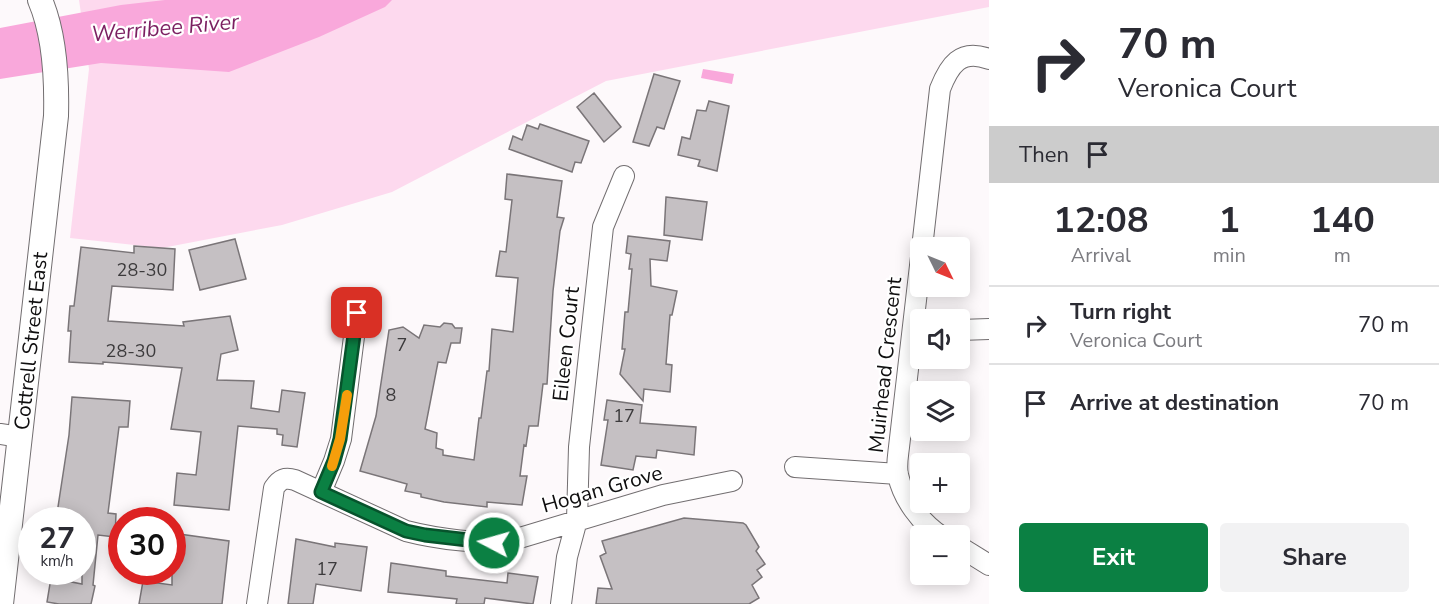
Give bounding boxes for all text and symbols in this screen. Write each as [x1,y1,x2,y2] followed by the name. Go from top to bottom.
[90,7,241,49] water label: Werribee River
[1118,16,1217,73] text: 70 m
[1019,24,1097,102] icon: right
[1118,70,1296,107] text: Veronica Court
[1081,138,1114,171] icon: arrive
[1019,140,1069,170] text: Then
[1053,196,1149,245] text: 12:08
[1218,196,1240,245] text: 1
[1310,196,1375,245] text: 140
[910,237,970,297] north arrow
[910,237,970,585] map controls
[1071,242,1131,269] text: Arrival
[1213,242,1246,269] text: min
[1334,242,1351,269] text: m
[8,250,54,431] street label: Cottrell Street East
[117,258,167,282] house number: 28-30
[862,275,908,454] street label: Muirhead Crescent
[546,285,586,403] street label: Eileen Court
[331,287,382,338] pin
[340,296,373,329] icon: arrive
[1070,297,1171,327] text: Turn right
[910,309,970,369] button: sound
[1019,309,1052,342] icon: right
[1358,310,1409,340] text: 70 m
[1070,327,1202,354] text: Veronica Court
[397,333,407,357] house number: 7
[106,339,156,363] house number: 28-30
[910,381,970,441] button: layers
[386,383,396,407] house number: 8
[1019,387,1052,420] icon: arrive
[1070,388,1279,418] text: Arrive at destination
[1358,388,1409,418] text: 70 m
[613,404,635,428] house number: 17
[910,453,970,513] button: +
[538,458,666,520] street label: Hogan Grove
[108,507,186,585] speed limit sign: 30
[462,511,526,575] position arrow
[39,518,75,559] text: 27
[1019,523,1208,592] button: Exit
[1220,523,1409,592] button: Share
[910,525,970,585] button: −
[40,551,74,571] text: km/h
[316,557,338,581] house number: 17

